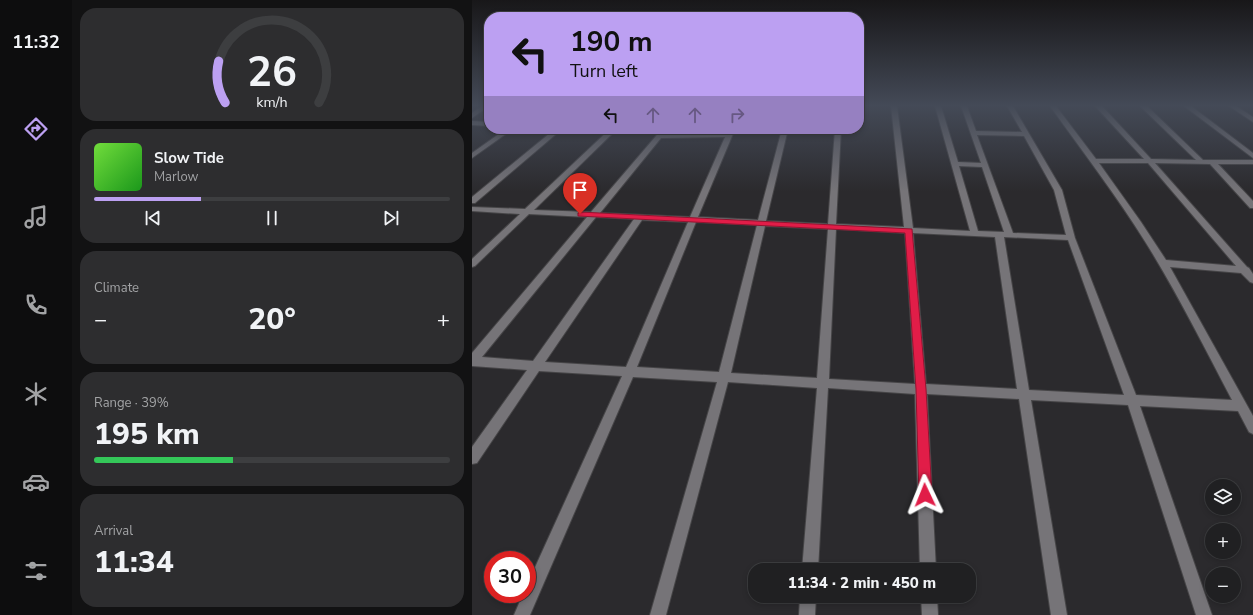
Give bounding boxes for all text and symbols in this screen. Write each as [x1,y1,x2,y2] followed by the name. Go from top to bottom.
[570,23,653,61] text: 190 m
[504,28,556,80] icon: left
[12,30,60,54] text: 11:32
[247,44,297,101] text: 26
[570,59,638,83] text: Turn left
[256,92,288,111] text: km/h
[600,104,622,126] icon: left
[642,104,664,126] icon: ahead
[684,104,706,126] icon: ahead
[726,104,748,126] icon: right
[22,115,50,143] icon: directions
[154,148,224,168] text: Slow Tide
[154,168,199,186] text: Marlow
[563,173,597,214] pin
[569,179,591,201] icon: arrive
[22,203,50,231] icon: music
[142,207,164,229] icon: previous
[261,207,283,229] icon: pause
[380,207,402,229] icon: next
[94,279,139,297] text: Climate
[22,291,50,319] icon: phone
[248,299,296,340] text: 20°
[94,305,107,335] text: −
[437,305,450,335] text: +
[22,380,50,408] icon: climate
[94,394,169,412] text: Range · 39%
[94,414,200,455] text: 195 km
[22,468,50,496] icon: car
[904,474,946,516] position arrow
[1205,479,1241,603] map controls
[1205,479,1241,515] button: layers
[94,522,133,540] text: Arrival
[1205,523,1241,559] button: +
[94,542,174,583] text: 11:34
[484,551,536,603] speed limit sign: 30
[22,557,50,585] icon: filters
[1205,567,1241,603] button: −
[788,573,936,593] text: 11:34 · 2 min · 450 m

